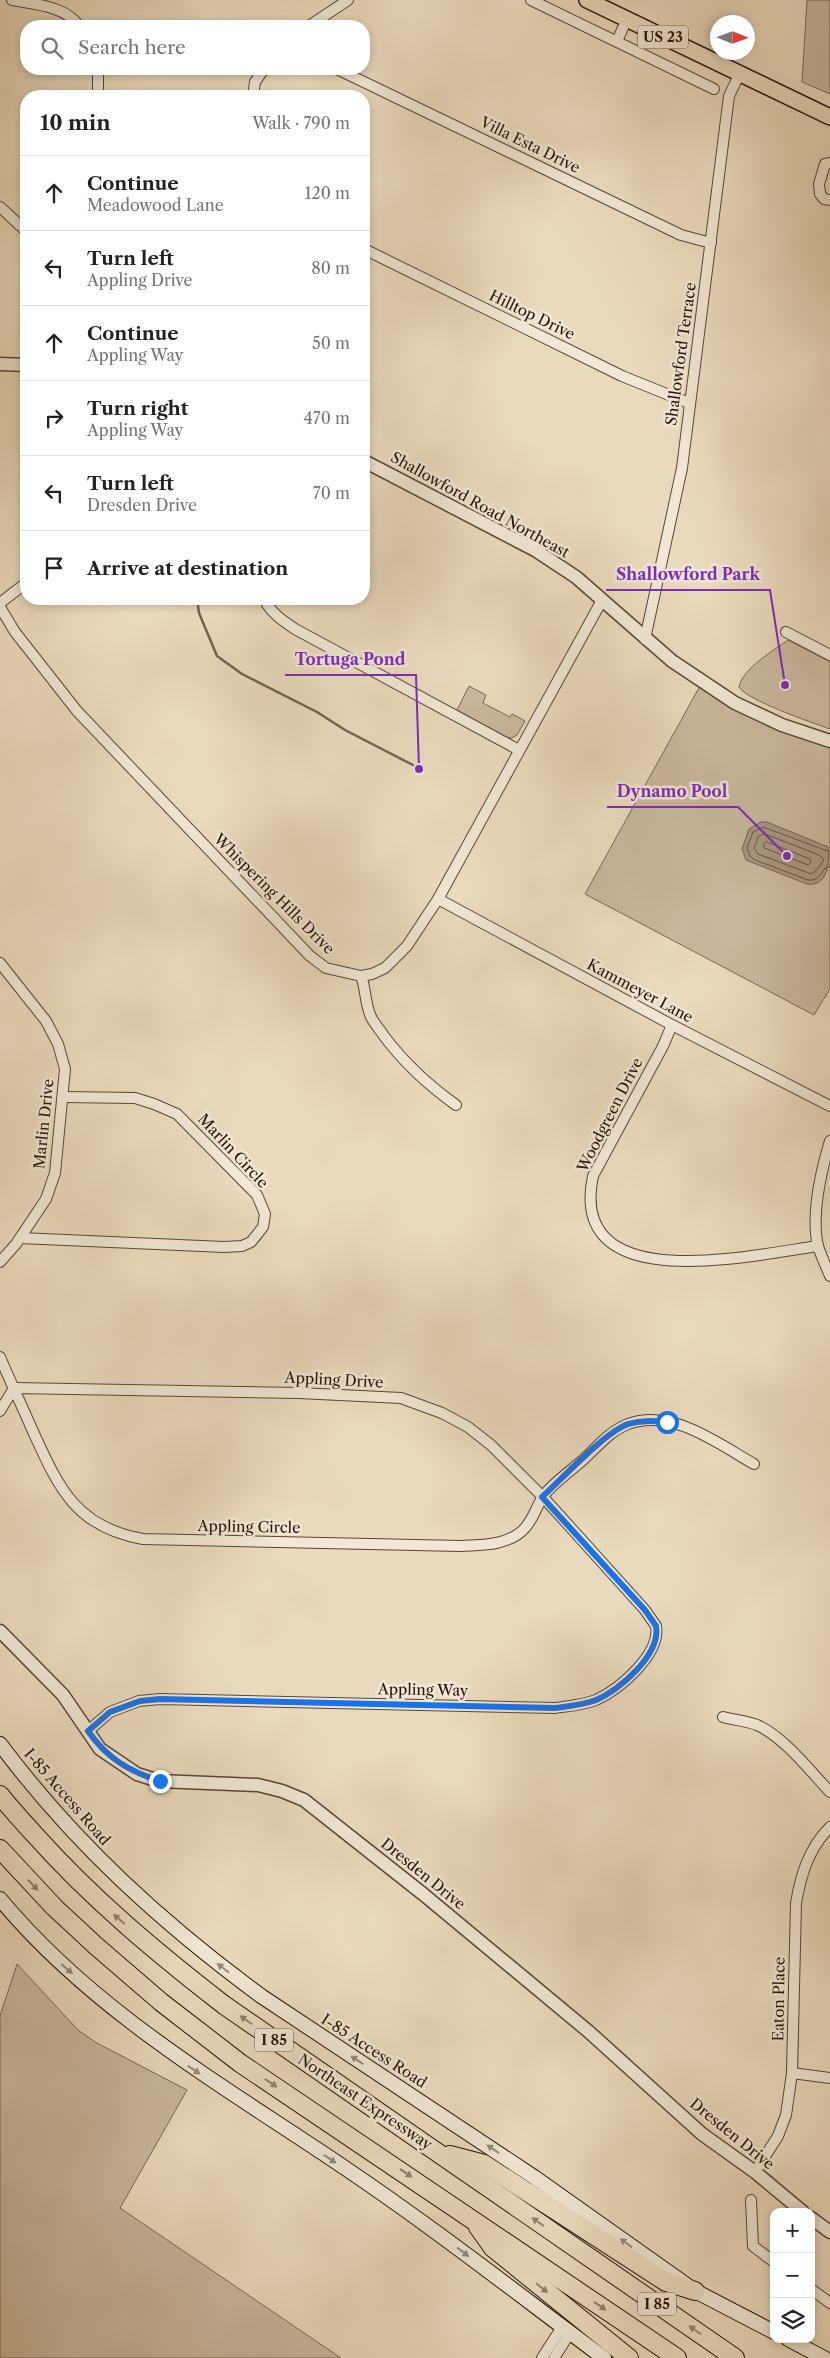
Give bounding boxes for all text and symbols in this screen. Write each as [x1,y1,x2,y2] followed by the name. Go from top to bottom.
[710,15,755,60] north arrow
[20,20,370,75] search box
[638,26,688,48] road number: US 23
[38,34,66,62] icon: search
[78,36,186,59] text: Search here
[40,110,111,135] text: 10 min
[476,112,583,177] street label: Villa Esta Drive
[252,113,350,133] text: Walk · 790 m
[87,172,179,195] text: Continue
[40,179,68,207] icon: ahead
[305,183,350,203] text: 120 m
[87,195,224,215] text: Meadowood Lane
[87,247,174,270] text: Turn left
[40,254,68,282] icon: left
[311,258,350,278] text: 80 m
[87,270,193,290] text: Appling Drive
[661,281,700,427] street label: Shallowford Terrace
[486,286,578,343] street label: Hilltop Drive
[87,322,179,345] text: Continue
[40,329,68,357] icon: ahead
[312,333,350,353] text: 50 m
[87,345,183,365] text: Appling Way
[87,397,188,420] text: Turn right
[40,404,68,432] icon: right
[304,408,350,428] text: 470 m
[87,420,183,440] text: Appling Way
[388,447,574,562] street label: Shallowford Road Northeast
[87,472,174,495] text: Turn left
[40,479,68,507] icon: left
[313,483,350,503] text: 70 m
[87,495,197,515] text: Dresden Drive
[40,554,68,582] icon: arrive
[87,557,288,580] text: Arrive at destination
[606,559,770,590] callout: Shallowford Park
[616,564,760,584] text: Shallowford Park
[285,644,416,675] callout: Tortuga Pond
[295,649,406,669] text: Tortuga Pond
[607,776,738,807] callout: Dynamo Pool
[617,781,728,801] text: Dynamo Pool
[209,829,339,958] street label: Whispering Hills Drive
[584,955,697,1027] street label: Kammeyer Lane
[572,1054,647,1176] street label: Woodgreen Drive
[29,1078,58,1170] street label: Marlin Drive
[194,1110,273,1192] street label: Marlin Circle
[283,1367,384,1392] street label: Appling Drive
[656,1411,679,1434] route start
[196,1516,301,1537] street label: Appling Circle
[377,1679,469,1700] street label: Appling Way
[20,1744,115,1849] street label: I-85 Access Road
[149,1770,172,1793] route end
[377,1834,469,1913] street label: Dresden Drive
[27,1879,39,1891] one-way arrow
[113,1913,125,1925] one-way arrow
[768,1956,789,2042] street label: Eaton Place
[61,1963,73,1975] one-way arrow
[217,1963,230,1974] one-way arrow
[318,2009,431,2092] street label: I-85 Access Road
[239,2015,252,2025] one-way arrow
[255,2028,293,2052] road number: I 85
[294,2050,437,2154] street label: Northeast Expressway
[351,2055,364,2065] one-way arrow
[188,2065,201,2074] one-way arrow
[264,2078,277,2088] one-way arrow
[686,2094,778,2173] street label: Dresden Drive
[486,2144,500,2154] one-way arrow
[324,2154,337,2163] one-way arrow
[399,2169,412,2178] one-way arrow
[770,2208,815,2343] map controls
[770,2208,815,2253] button: +
[531,2217,545,2227] one-way arrow
[619,2238,633,2248] one-way arrow
[456,2247,470,2257] one-way arrow
[770,2253,815,2298] button: −
[535,2282,548,2293] one-way arrow
[638,2292,676,2316] road number: I 85
[770,2298,815,2343] button: layers
[594,2301,607,2311] one-way arrow
[688,2325,702,2335] one-way arrow

